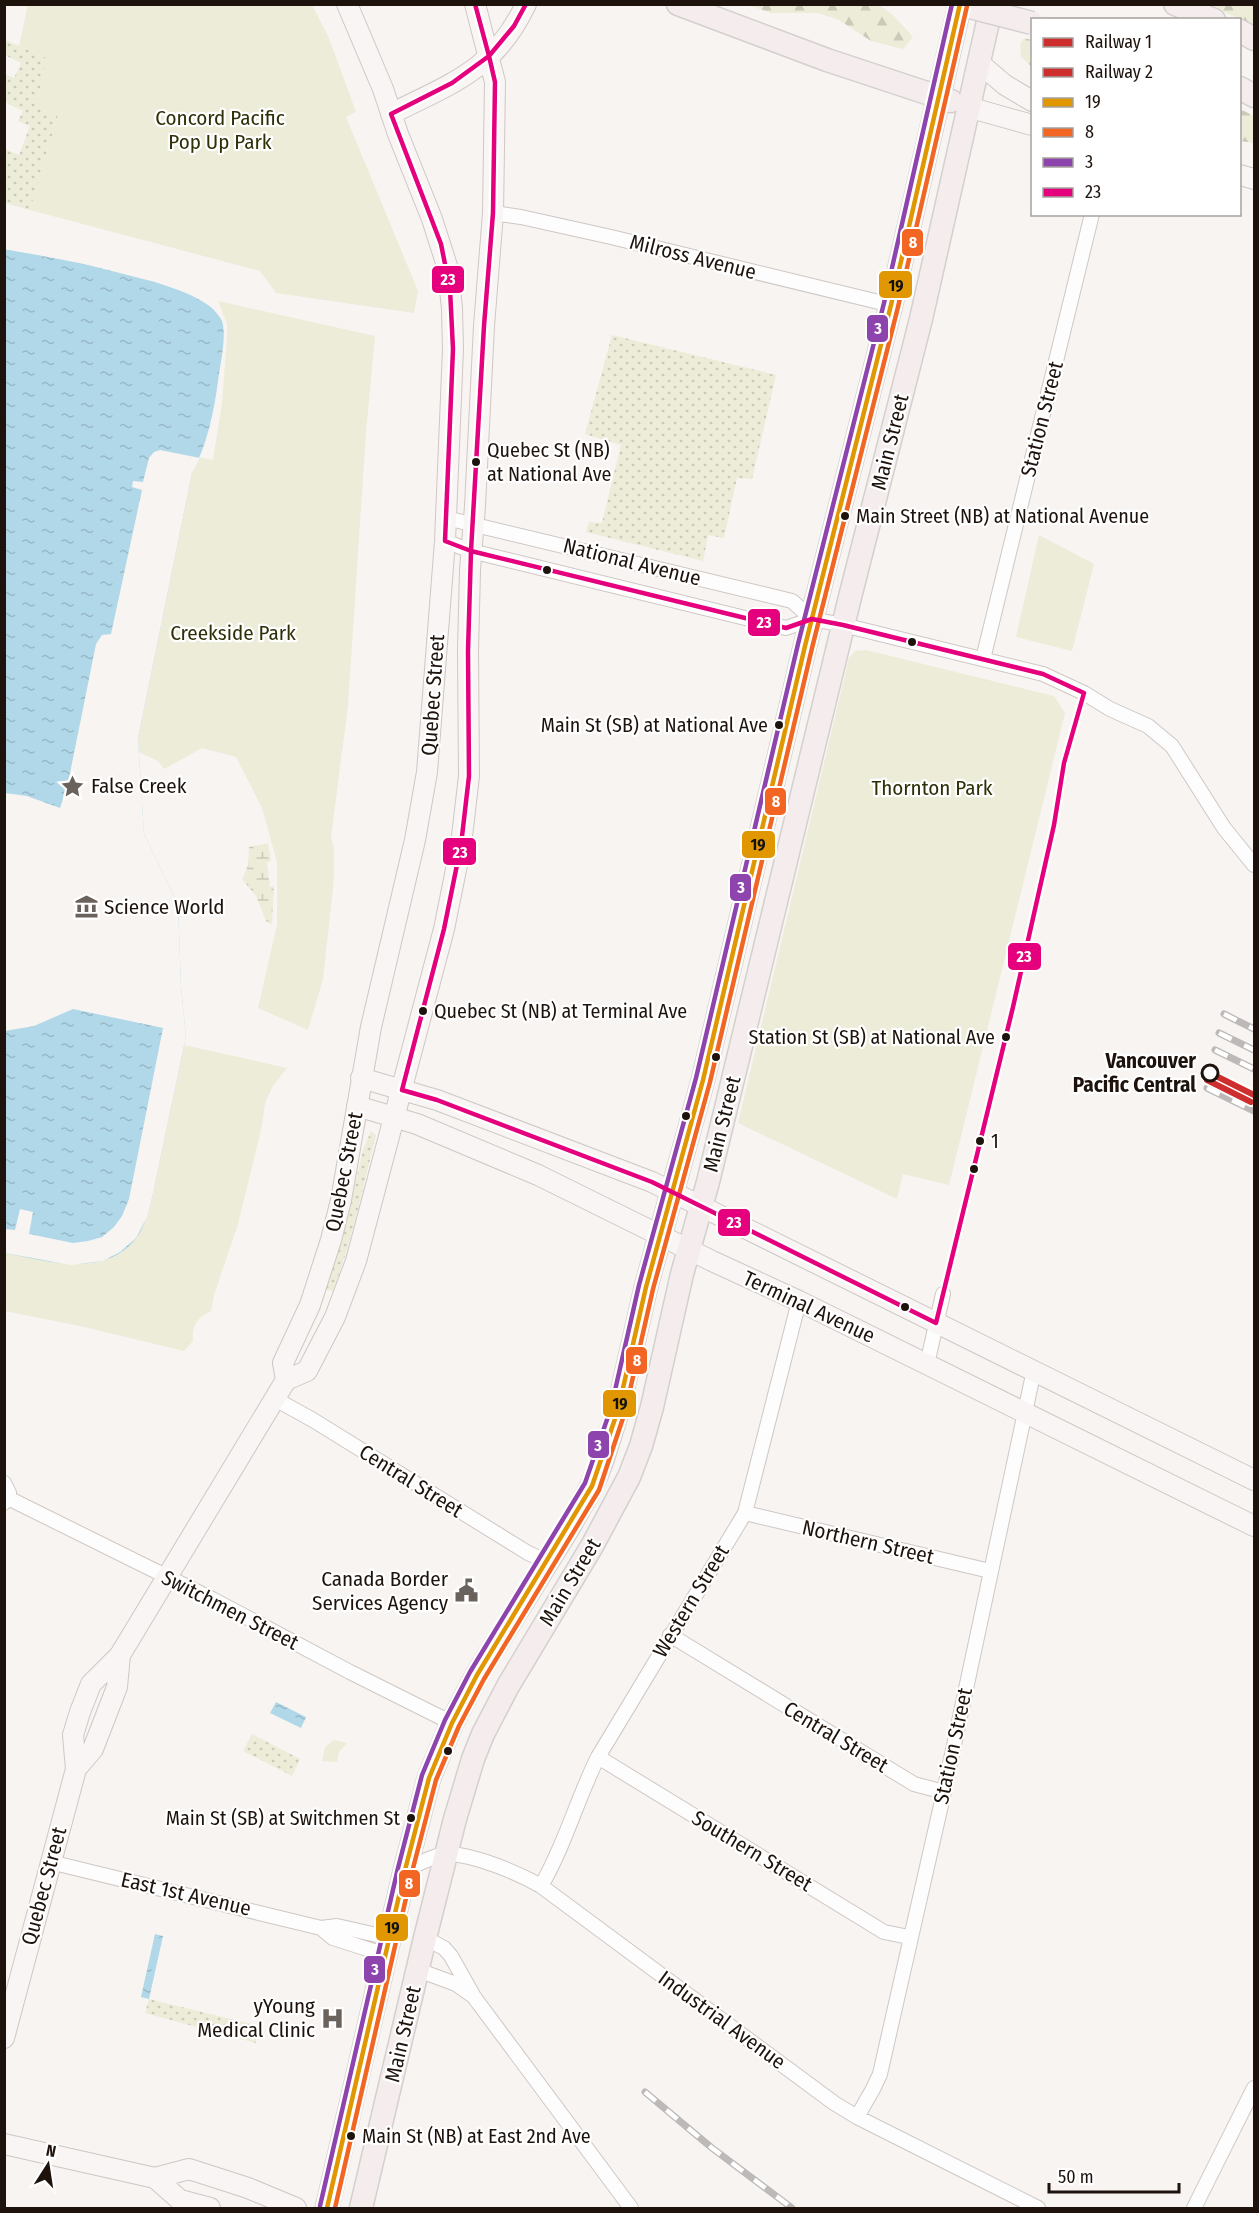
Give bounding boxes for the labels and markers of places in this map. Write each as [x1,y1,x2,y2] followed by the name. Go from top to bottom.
[487,438,611,486] place label: Quebec St (NB) at National Ave
[470,456,482,468] marker: Quebec St (NB) at National Ave
[856,504,1149,528] place label: Main Street (NB) at National Avenue
[839,510,851,522] marker: Main Street (NB) at National Avenue
[541,564,553,576] unlabelled marker
[906,636,918,648] unlabelled marker
[541,713,768,737] place label: Main St (SB) at National Ave
[773,719,785,731] marker: Main St (SB) at National Ave
[60,773,86,799] place icon: False Creek
[91,773,187,799] place label: False Creek
[73,894,99,920] museum icon: Science World
[104,894,225,920] place label: Science World
[434,999,687,1023] place label: Quebec St (NB) at Terminal Ave
[417,1005,429,1017] marker: Quebec St (NB) at Terminal Ave
[749,1025,995,1049] place label: Station St (SB) at National Ave
[1000,1031,1012,1043] marker: Station St (SB) at National Ave
[1073,1048,1196,1098] place label: Vancouver Pacific Central
[710,1051,722,1063] unlabelled marker
[1201,1064,1219,1082] marker: Vancouver Pacific Central
[680,1110,692,1122] unlabelled marker
[991,1129,999,1153] place label: 1
[974,1135,986,1147] marker: 1
[968,1163,980,1175] unlabelled marker
[899,1301,911,1313] unlabelled marker
[312,1566,449,1616] place label: Canada Border Services Agency
[453,1578,479,1604] public building icon: Canada Border Services Agency
[442,1745,454,1757] unlabelled marker
[166,1806,400,1830] place label: Main St (SB) at Switchmen St
[405,1812,417,1824] marker: Main St (SB) at Switchmen St
[197,1993,315,2043] place label: yYoung Medical Clinic
[320,2005,346,2031] hospital icon: yYoung Medical Clinic
[362,2124,591,2148] place label: Main St (NB) at East 2nd Ave
[345,2130,357,2142] marker: Main St (NB) at East 2nd Ave

